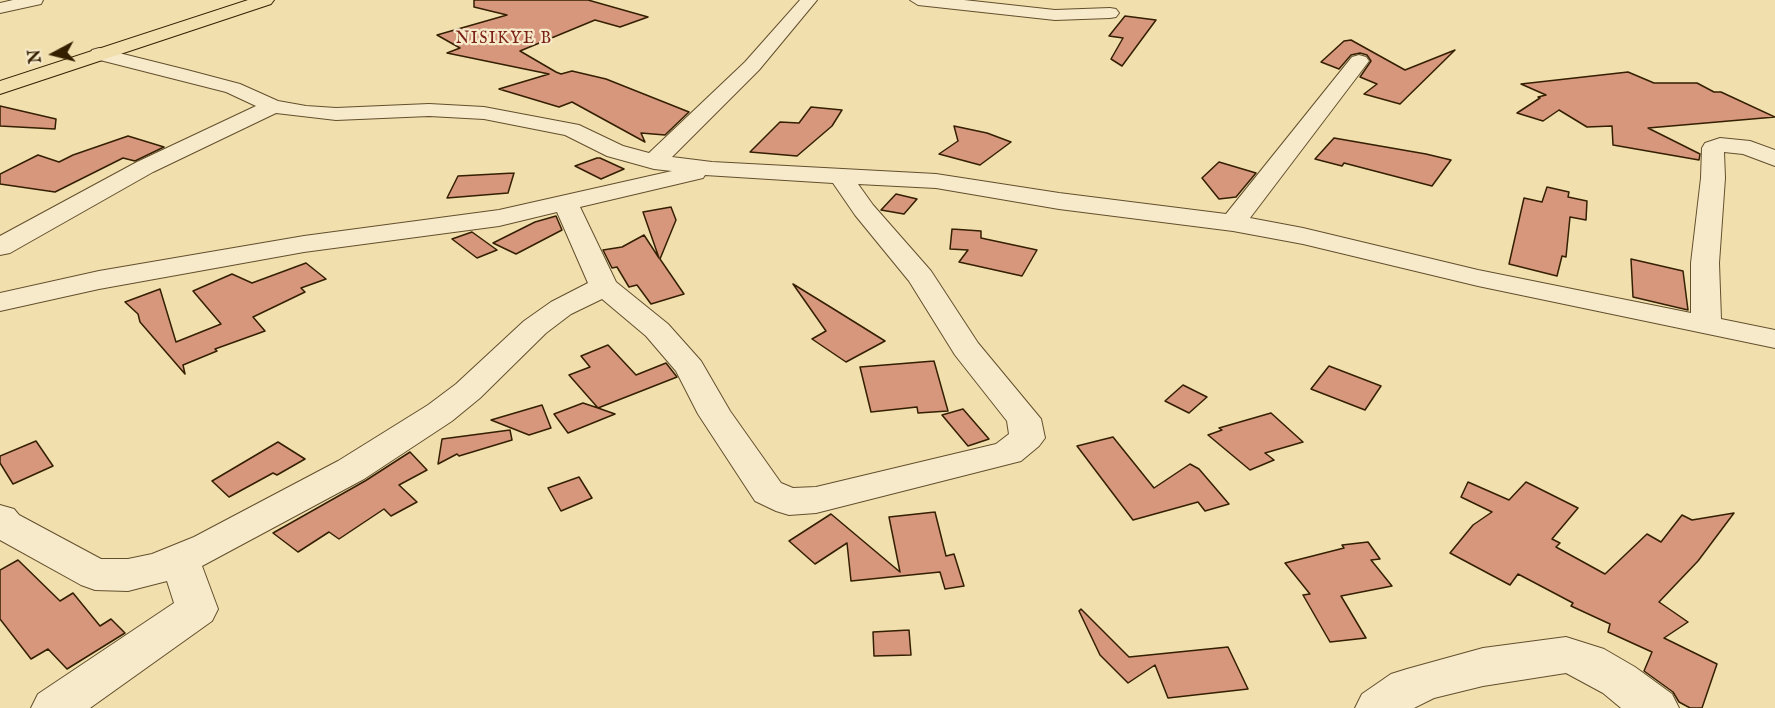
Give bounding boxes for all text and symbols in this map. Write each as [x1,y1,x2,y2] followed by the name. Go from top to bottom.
[24,24,84,84] north arrow
[455,30,553,50] district label: NISIKYE B
[25,48,47,64] text: N

